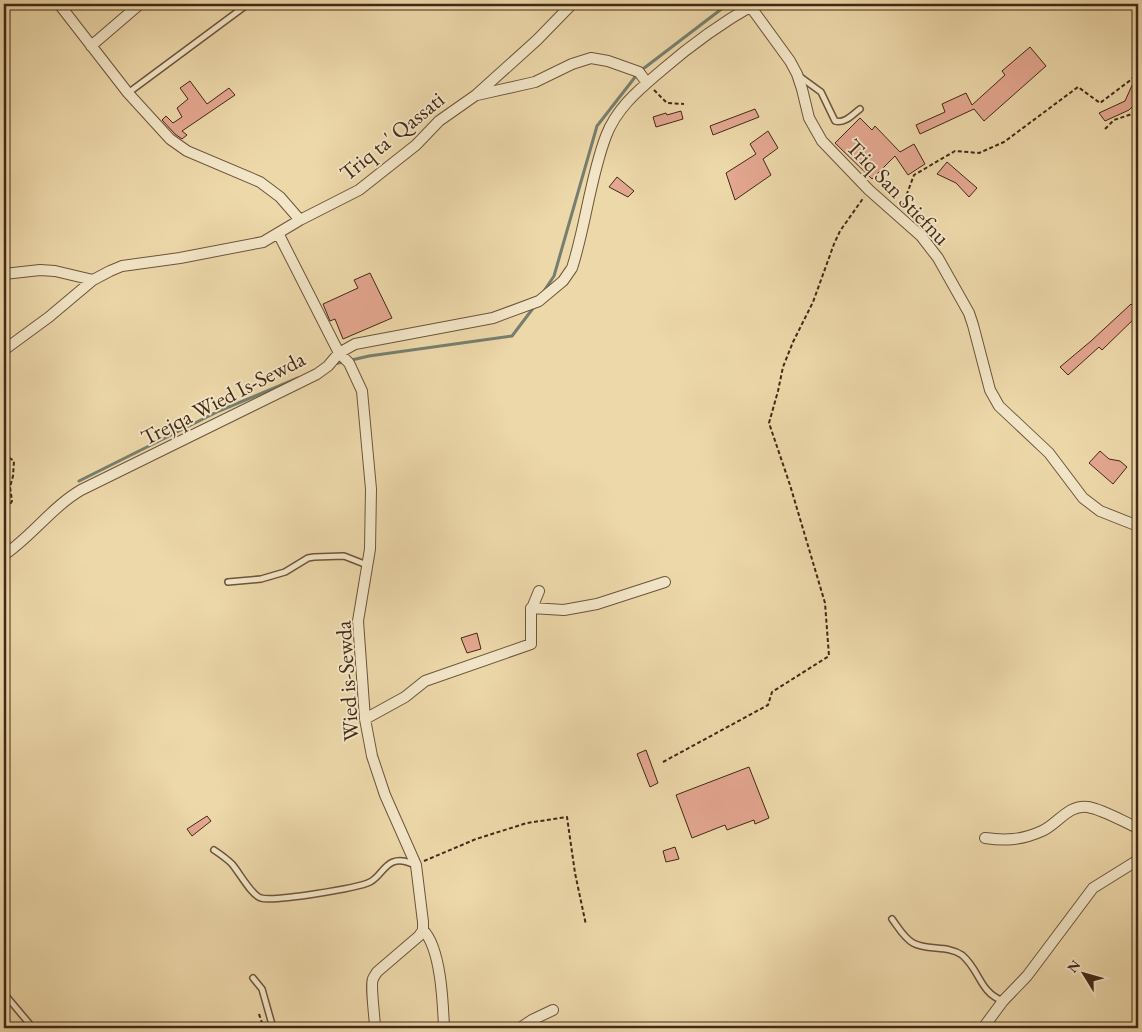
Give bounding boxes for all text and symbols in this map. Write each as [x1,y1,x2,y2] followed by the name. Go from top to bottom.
[334,85,450,187] street label: Triq ta' Qassati
[840,132,956,252] street label: Triq San Stiefnu
[136,344,310,452] street label: Trejqa Wied Is-Sewda
[328,620,366,742] street label: Wied is-Sewda
[1060,950,1110,1000] north arrow
[1063,956,1085,976] text: N

